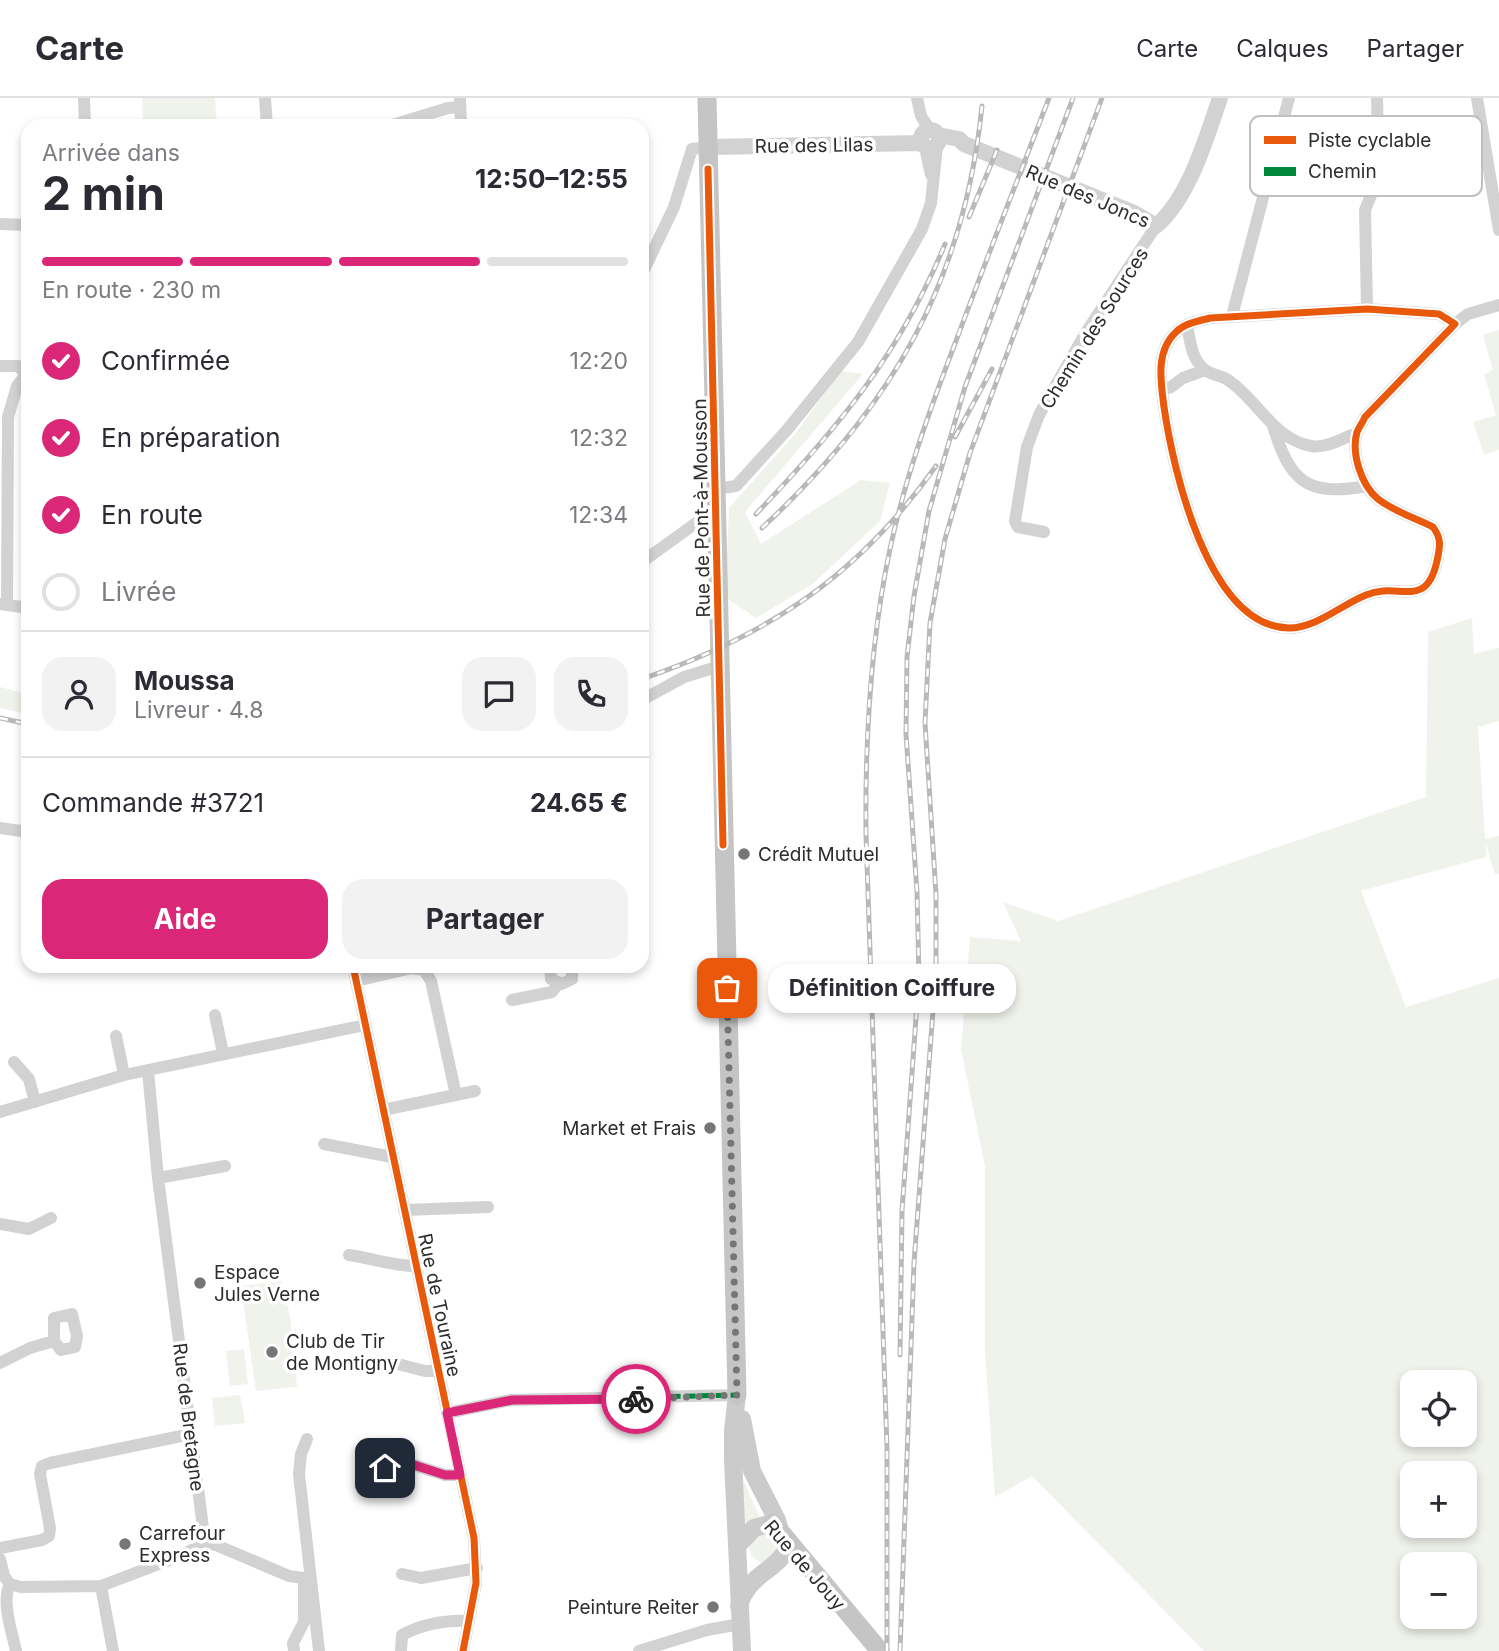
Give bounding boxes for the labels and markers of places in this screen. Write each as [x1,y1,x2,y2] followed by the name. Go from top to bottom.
[758,843,879,866] place label: Crédit Mutuel
[736,846,752,862] marker: Crédit Mutuel
[697,958,757,1018] pin
[769,964,1018,1012] callout: Définition Coiffure
[562,1117,696,1140] place label: Market et Frais
[702,1120,718,1136] marker: Market et Frais
[214,1261,320,1306] place label: Espace Jules Verne
[192,1275,208,1291] marker: Espace Jules Verne
[286,1330,398,1375] place label: Club de Tir de Montigny
[264,1344,280,1360] marker: Club de Tir de Montigny
[355,1438,415,1498] pin
[139,1522,225,1567] place label: Carrefour Express
[117,1536,133,1552] marker: Carrefour Express
[567,1596,699,1619] place label: Peinture Reiter
[705,1599,721,1615] marker: Peinture Reiter

